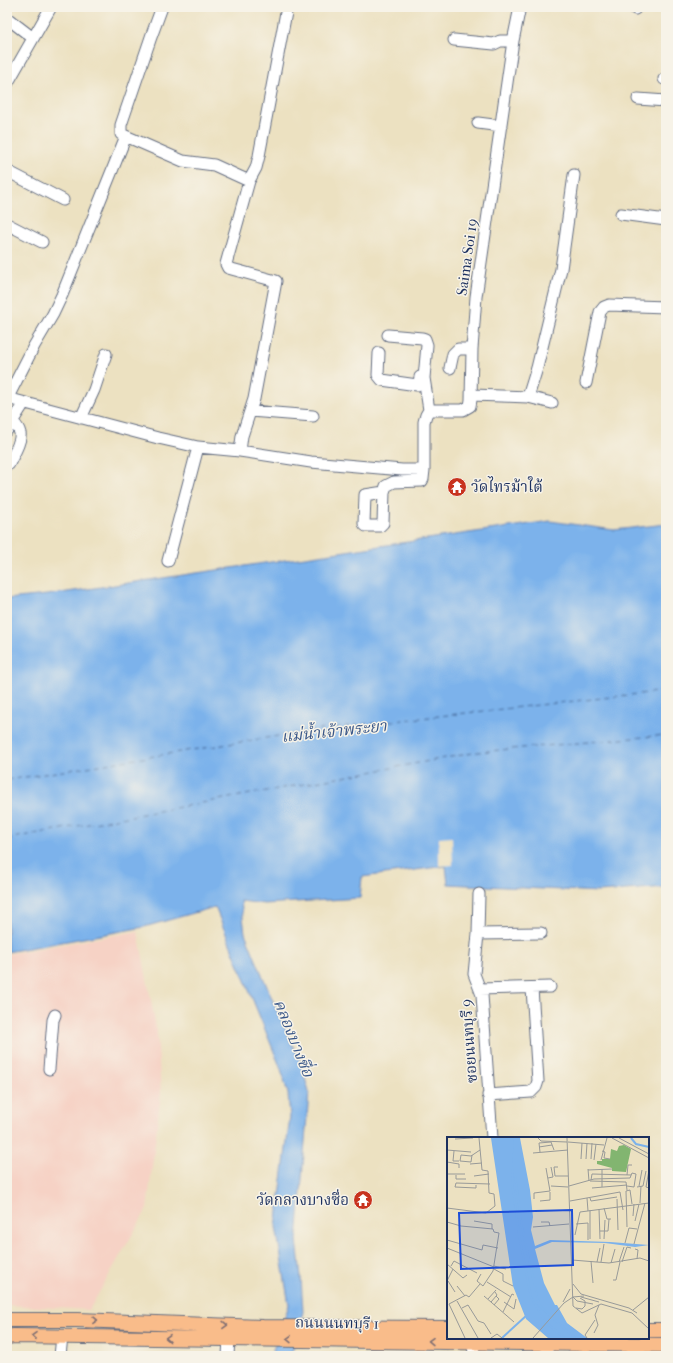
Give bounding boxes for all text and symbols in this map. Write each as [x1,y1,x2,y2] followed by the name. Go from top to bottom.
[453,217,481,297] street label: Saima Soi 19
[446,476,468,498] temple icon: วัดไทรม้าใต้
[471,476,543,496] place label: วัดไทรม้าใต้
[280,714,389,746] water label: แม่น้ำเจ้าพระยา
[270,996,320,1080] water label: คลองบางซื่อ
[457,998,483,1084] street label: ซอยนนทบุรี 9
[447,1137,649,1339] inset map
[257,1189,349,1209] place label: วัดกลางบางซื่อ
[352,1189,374,1211] temple icon: วัดกลางบางซื่อ
[295,1313,379,1335] street label: ถนนนนทบุรี 1
[92,1316,98,1325] one-way arrow
[222,1321,228,1329] one-way arrow
[31,1332,37,1340] one-way arrow
[165,1333,171,1342] one-way arrow
[286,1335,292,1343] one-way arrow
[428,1337,434,1346] one-way arrow

